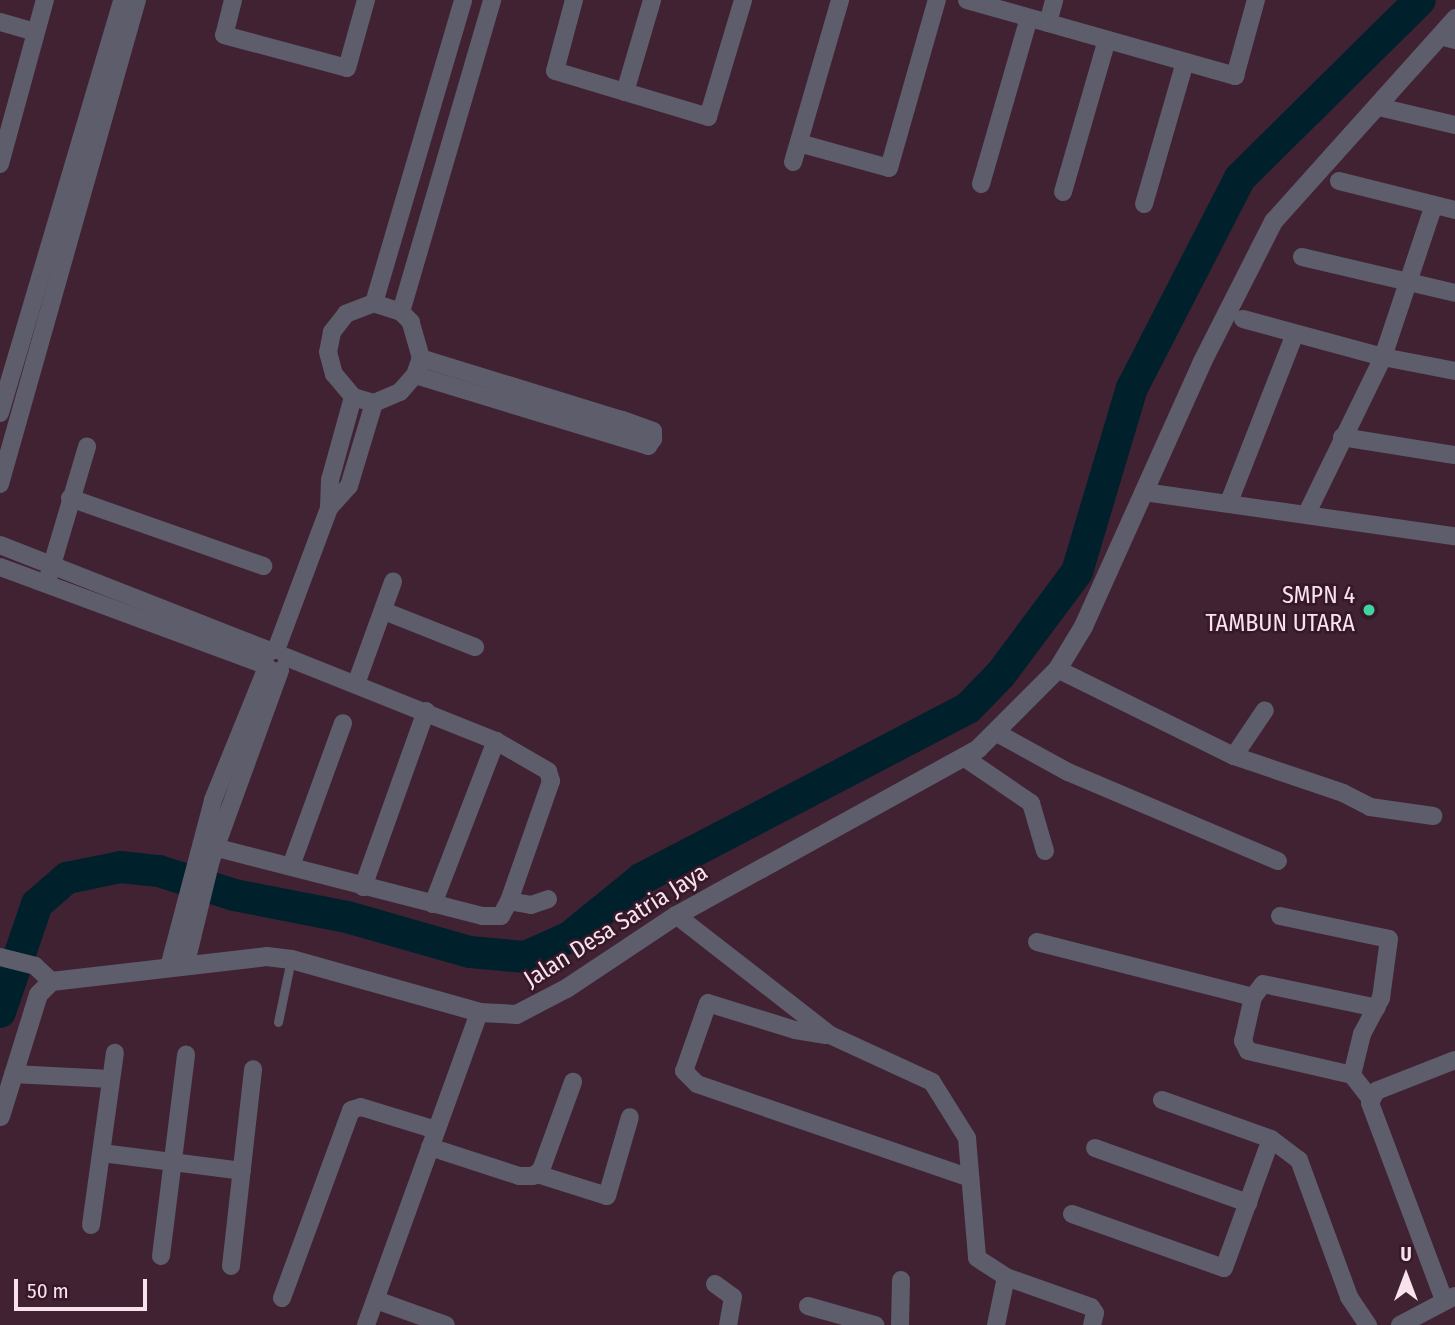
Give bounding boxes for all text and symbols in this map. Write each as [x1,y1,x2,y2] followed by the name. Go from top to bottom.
[1206,582,1355,638] place label: SMPN 4 TAMBUN UTARA
[1361,602,1377,618] marker: SMPN 4 TAMBUN UTARA
[519,858,713,994] street label: Jalan Desa Satria Jaya
[1371,1241,1441,1311] north arrow
[1400,1243,1412,1266] text: U
[18,1266,150,1310] scale bar
[27,1278,69,1304] text: 50 m

